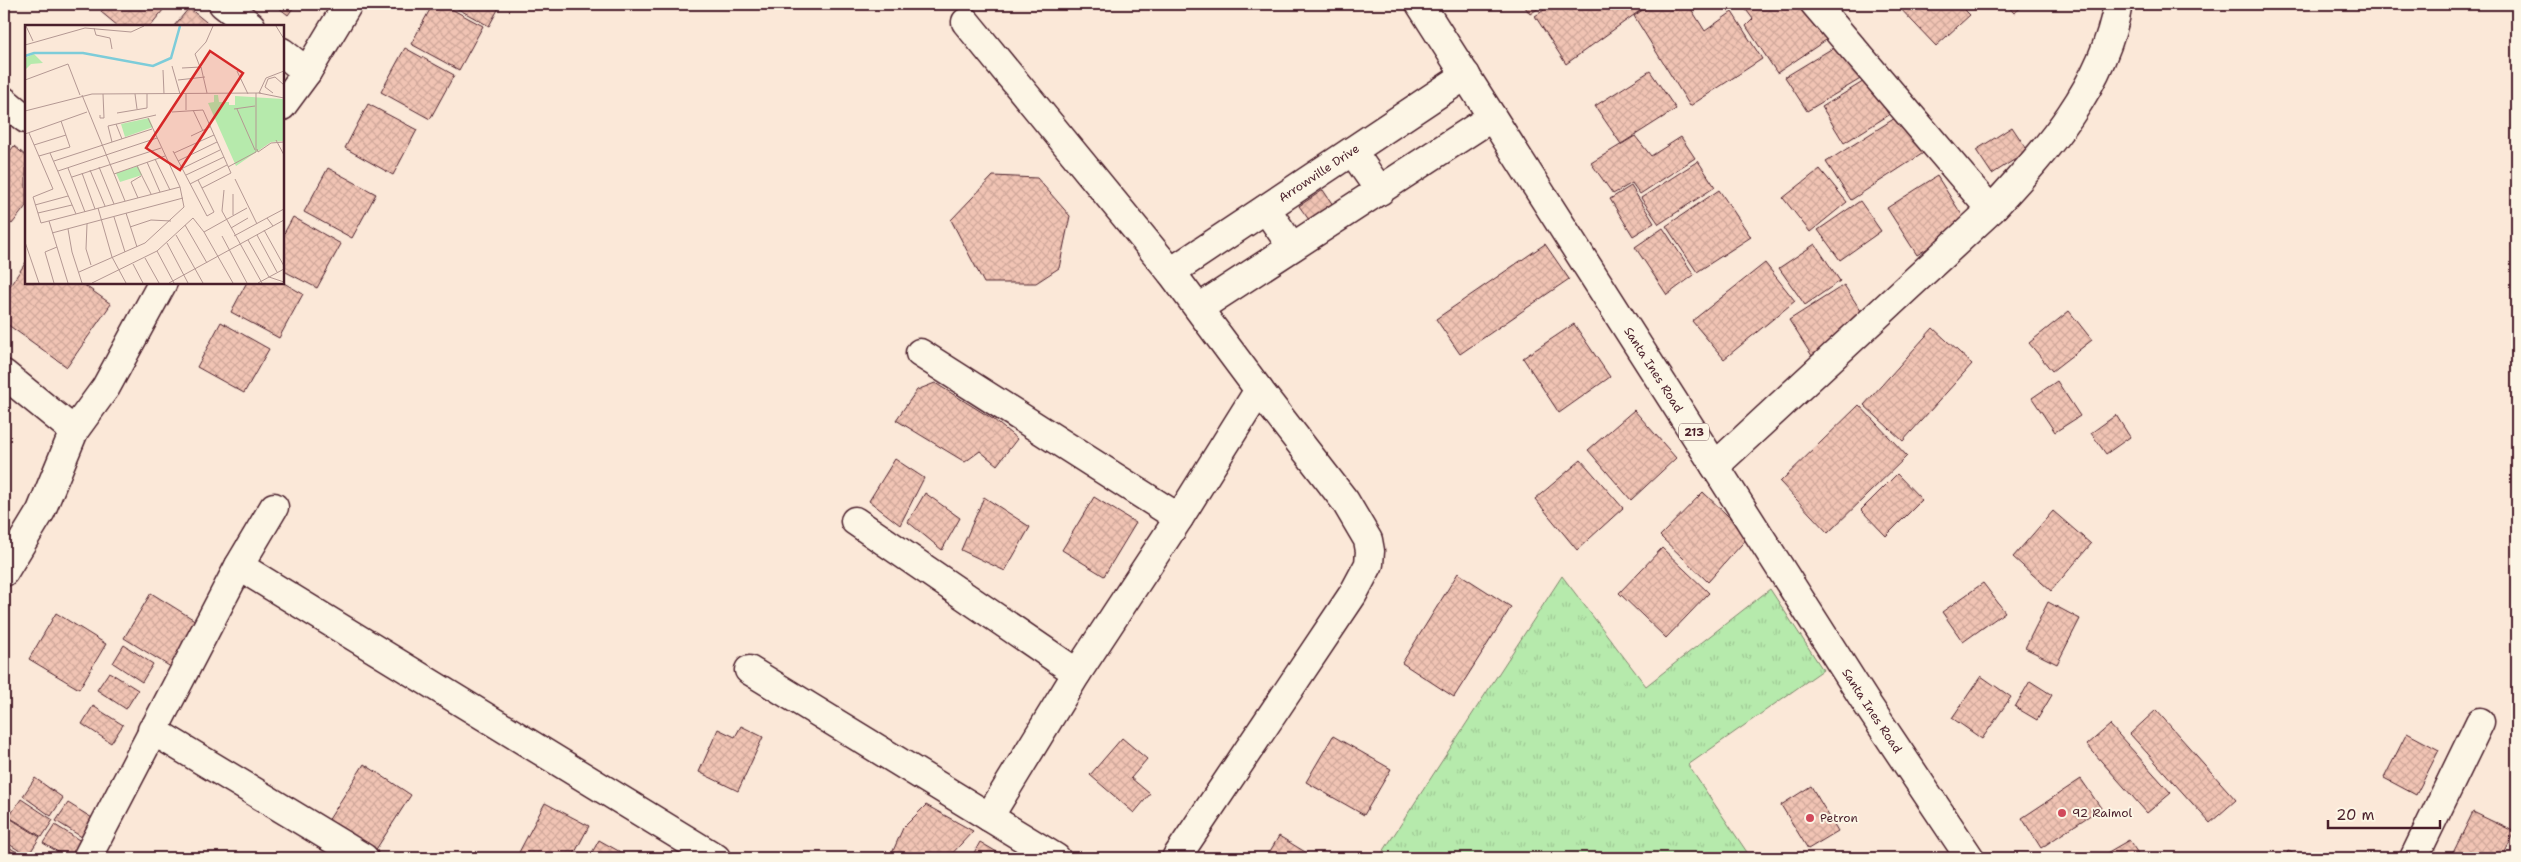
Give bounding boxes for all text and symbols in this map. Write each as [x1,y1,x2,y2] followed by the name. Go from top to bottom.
[25,25,284,284] inset map
[1276,140,1363,206] street label: Arrowville Drive
[1620,324,1687,416] street label: Santa Ines Road
[1679,424,1709,441] road number: 213
[1838,665,1906,757] street label: Santa Ines Road
[2328,797,2441,829] scale bar
[2072,805,2132,821] place label: 92 Raimol
[2336,805,2375,825] text: 20 m
[2056,807,2068,819] marker: 92 Raimol
[1820,810,1858,826] place label: Petron
[1804,812,1816,824] marker: Petron

